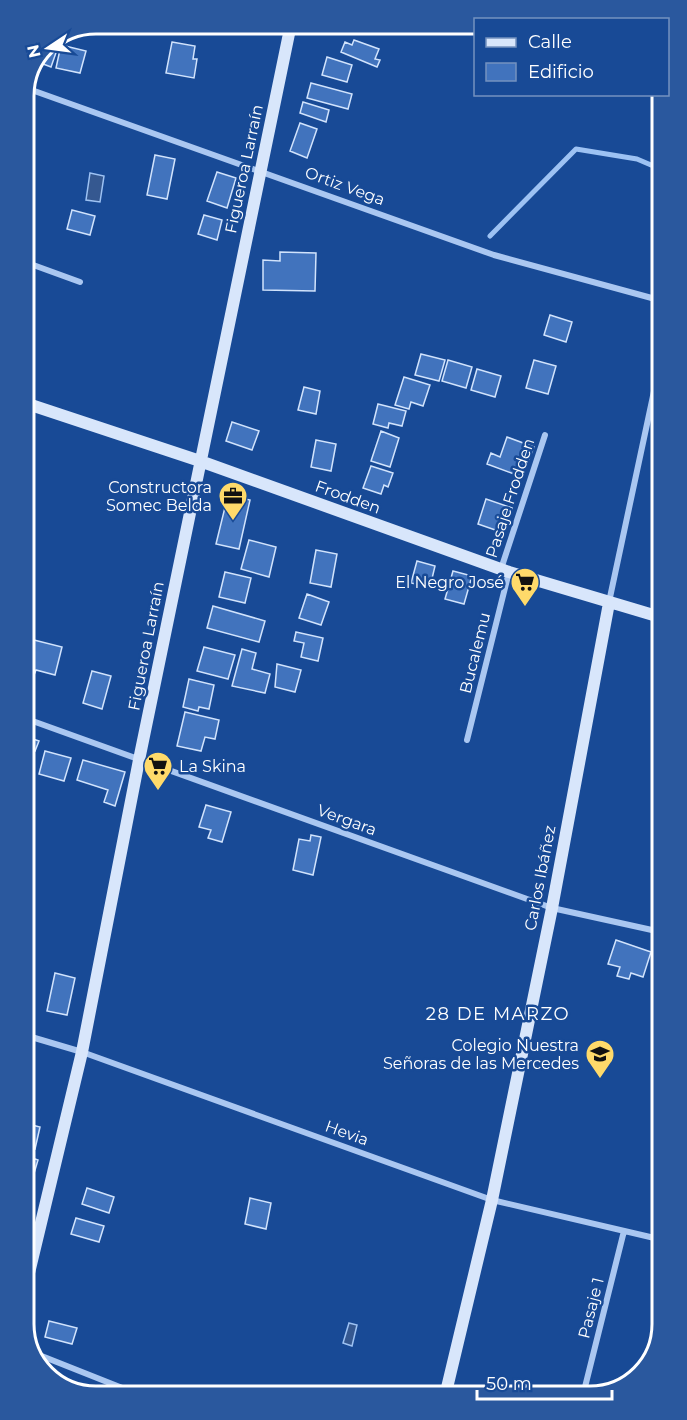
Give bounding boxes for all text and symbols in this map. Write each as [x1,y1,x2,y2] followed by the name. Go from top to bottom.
[18,18,78,78] north arrow
[474,18,669,96] legend
[528,31,572,53] text: Calle
[23,43,45,60] text: N
[528,61,594,83] text: Edificio
[221,103,267,235] street label: Figueroa Larraín
[302,163,388,209] street label: Ortiz Vega
[482,436,538,560] street label: Pasaje Frodden
[313,476,383,518] street label: Frodden
[106,478,212,515] place label: Constructora Somec Belda
[217,480,249,522] office icon: Constructora Somec Belda
[509,566,541,608] supermarket icon: El Negro José
[395,573,504,592] place label: El Negro José
[124,580,168,712] street label: Figueroa Larraín
[456,610,494,696] street label: Bucalemu
[142,750,174,792] supermarket icon: La Skina
[179,757,246,776] place label: La Skina
[315,801,379,839] street label: Vergara
[520,824,560,932] street label: Carlos Ibáñez
[426,1003,570,1025] district label: 28 DE MARZO
[383,1036,579,1073] place label: Colegio Nuestra Señoras de las Mercedes
[584,1038,616,1080] school or university icon: Colegio Nuestra Señoras de las Mercedes
[323,1116,371,1150] street label: Hevia
[574,1276,608,1340] street label: Pasaje 1
[477,1363,612,1401] scale bar
[486,1373,532,1395] text: 50 m

